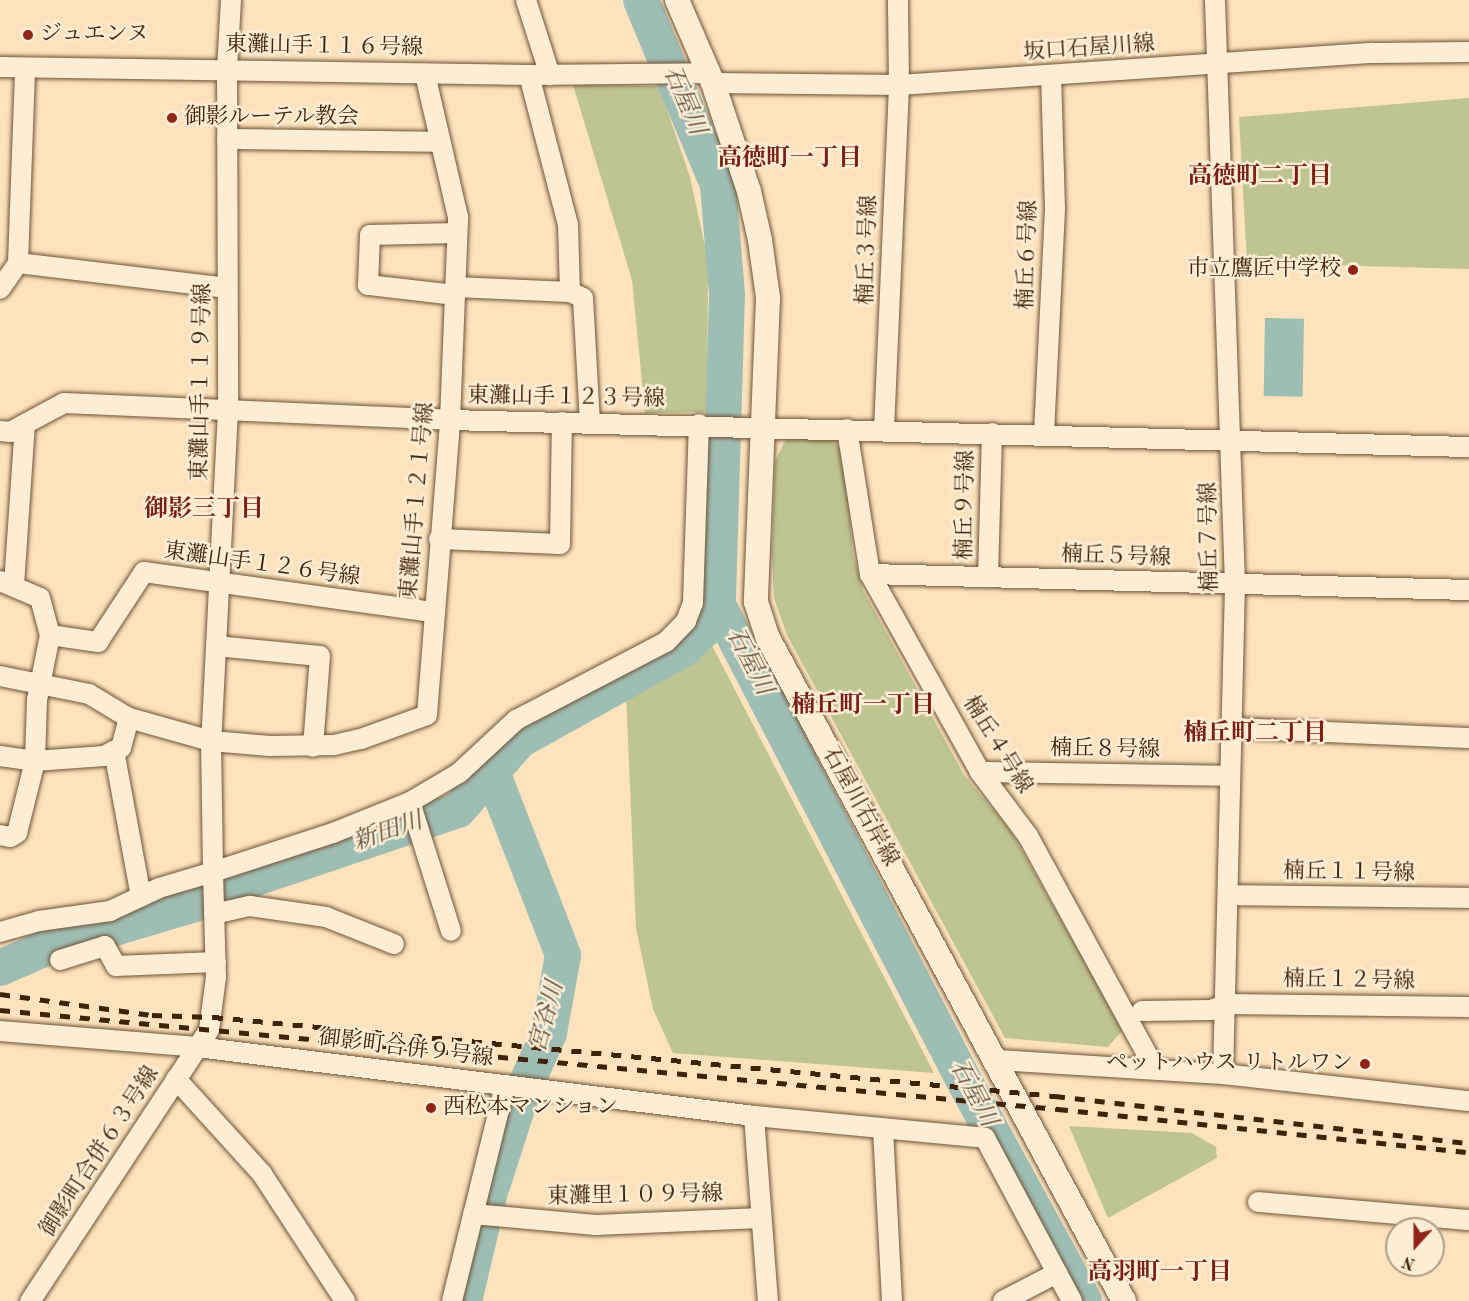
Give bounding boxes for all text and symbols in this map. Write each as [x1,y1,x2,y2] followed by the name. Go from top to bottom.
[40,22,150,48] place label: ジュエンヌ
[21,28,35,42] marker: ジュエンヌ
[1022,31,1156,67] street label: 坂口石屋川線
[225,32,423,62] street label: 東灘山手１１６号線
[656,62,710,140] water label: 石屋川
[184,105,360,131] place label: 御影ルーテル教会
[165,111,179,125] marker: 御影ルーテル教会
[718,146,862,174] district label: 高徳町一丁目
[1188,164,1332,192] district label: 高徳町二丁目
[853,195,883,305] street label: 楠丘３号線
[1013,200,1043,310] street label: 楠丘６号線
[1187,257,1341,283] place label: 市立鷹匠中学校
[1346,263,1360,277] marker: 市立鷹匠中学校
[187,283,217,481] street label: 東灘山手１１９号線
[467,383,665,413] street label: 東灘山手１２３号線
[396,401,440,601] street label: 東灘山手１２１号線
[952,450,980,560] street label: 楠丘９号線
[1196,482,1224,592] street label: 楠丘７号線
[144,497,264,525] district label: 御影三丁目
[162,538,362,592] street label: 東灘山手１２６号線
[1061,542,1171,572] street label: 楠丘５号線
[719,623,777,701] water label: 石屋川
[957,691,1037,799] street label: 楠丘４号線
[791,693,935,721] district label: 楠丘町一丁目
[1183,721,1327,749] district label: 楠丘町二丁目
[1050,736,1160,764] street label: 楠丘８号線
[816,743,904,871] street label: 石屋川右岸線
[349,808,427,858] water label: 新田川
[1283,859,1415,887] street label: 楠丘１１号線
[1283,967,1415,995] street label: 楠丘１２号線
[525,978,571,1056] water label: 宮谷川
[317,1025,495,1073] street label: 御影町合併９号線
[1105,1051,1353,1077] place label: ペットハウス リトルワン
[942,1055,1002,1133] water label: 石屋川
[1358,1057,1372,1071] marker: ペットハウス リトルワン
[35,1062,165,1242] street label: 御影町合併６３号線
[443,1095,619,1121] place label: 西松本マンション
[424,1101,438,1115] marker: 西松本マンション
[547,1181,723,1211] street label: 東灘里１０９号線
[1385,1217,1445,1277] north arrow
[1401,1252,1418,1272] text: N
[1088,1260,1232,1288] district label: 高羽町一丁目

